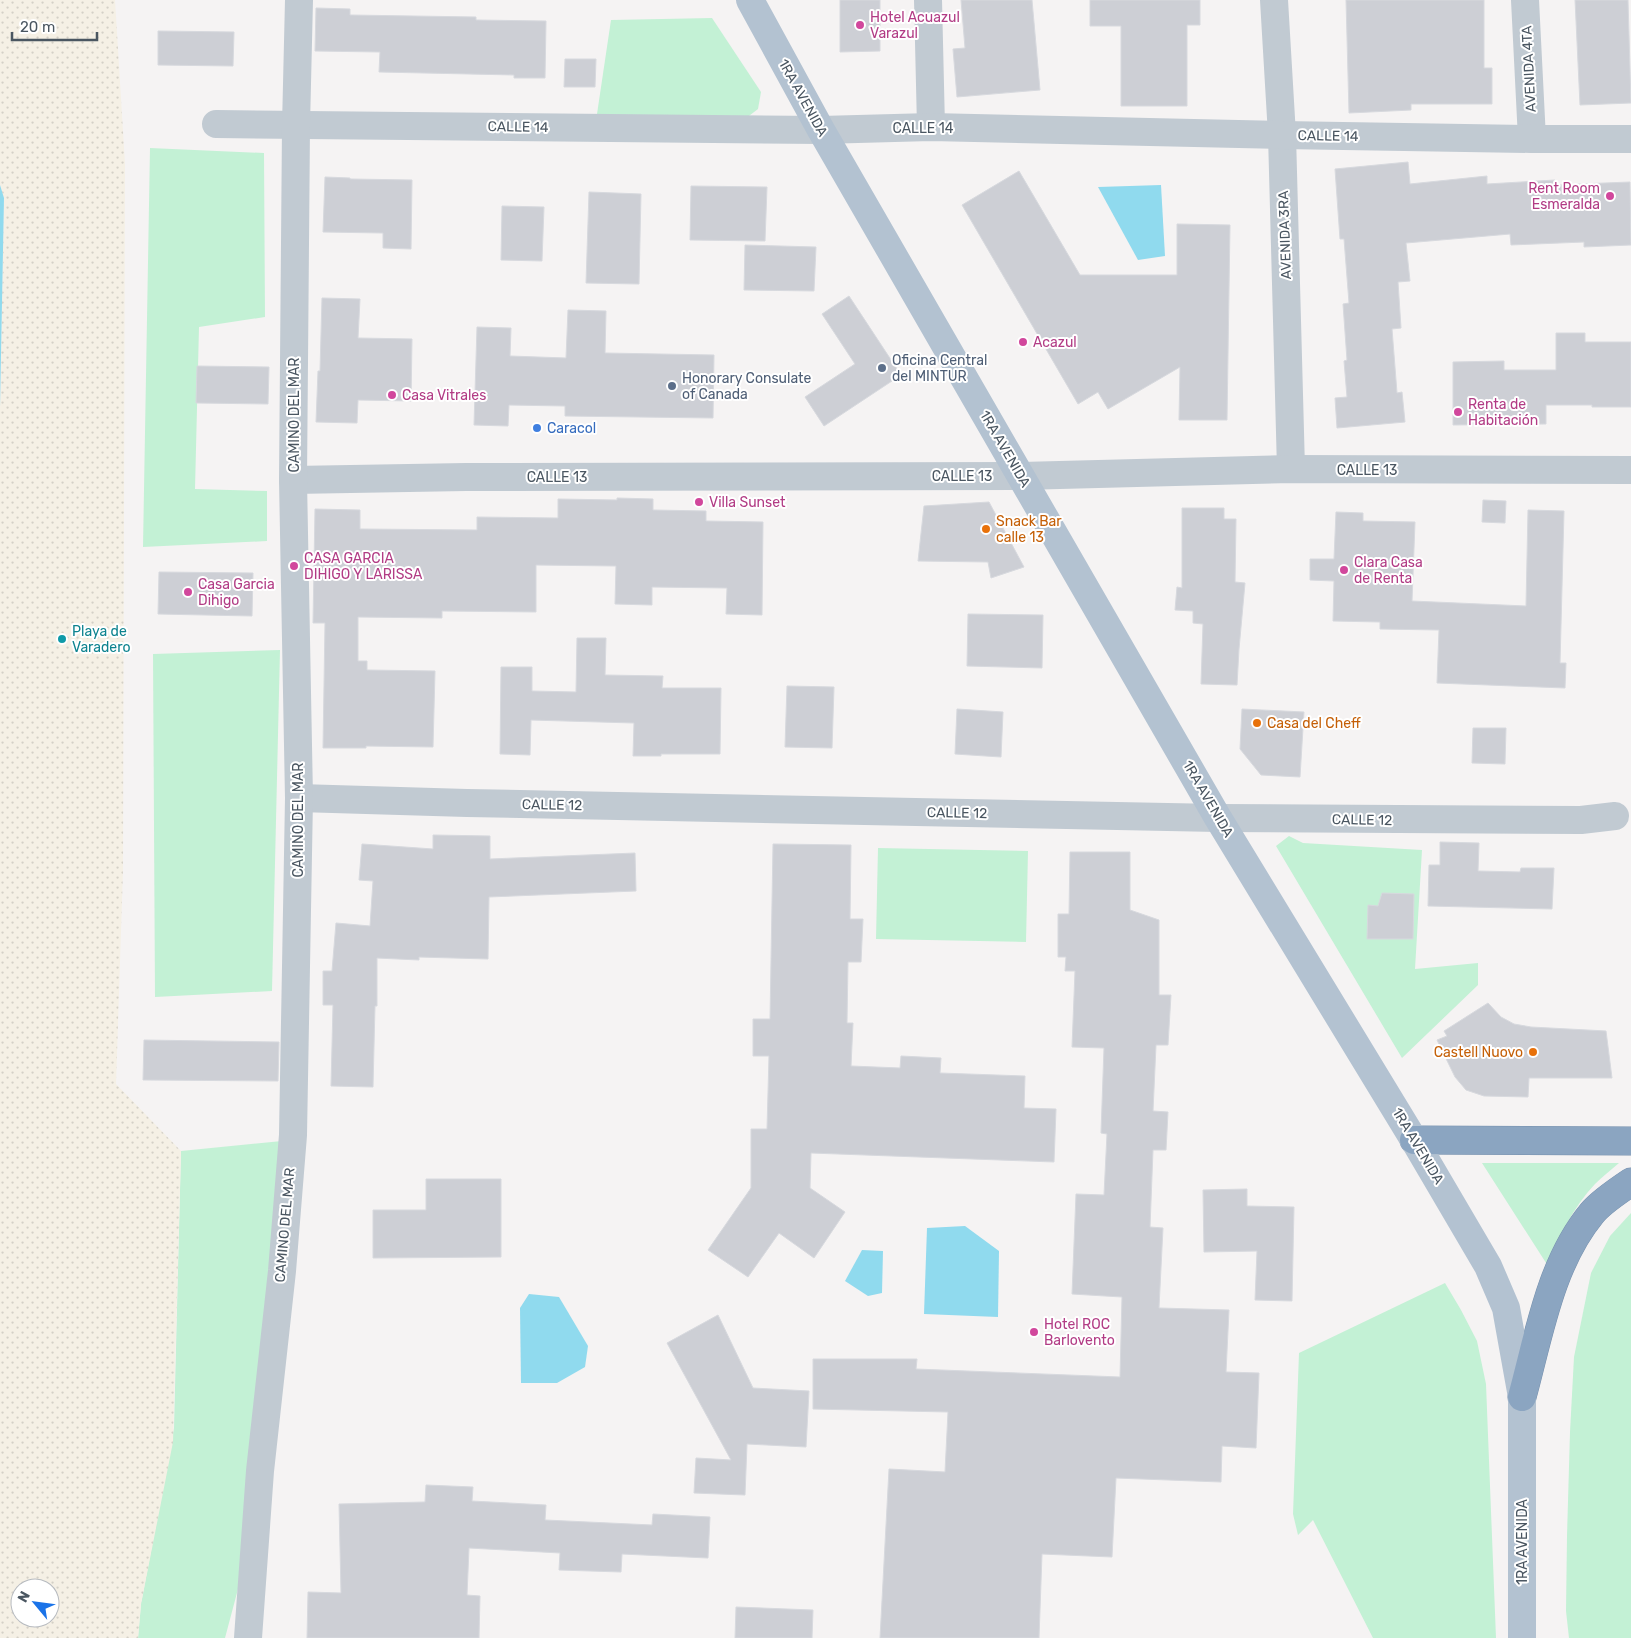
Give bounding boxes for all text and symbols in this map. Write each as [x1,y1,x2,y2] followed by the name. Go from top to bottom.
[870,9,960,42] place label: Hotel Acuazul Varazul
[12,10,98,42] scale bar
[20,18,55,36] text: 20 m
[854,19,866,31] marker: Hotel Acuazul Varazul
[1518,25,1540,113] street label: AVENIDA 4TA
[775,56,832,140] street label: 1RA AVENIDA
[487,118,549,136] street label: CALLE 14
[893,120,954,137] street label: CALLE 14
[1297,127,1359,145] street label: CALLE 14
[1528,180,1600,213] place label: Rent Room Esmeralda
[1275,190,1295,280] street label: AVENIDA 3RA
[1604,190,1616,202] marker: Rent Room Esmeralda
[1033,334,1077,351] place label: Acazul
[1017,336,1029,348] marker: Acazul
[892,352,987,385] place label: Oficina Central del MINTUR
[286,358,303,472] street label: CAMINO DEL MAR
[876,362,888,374] marker: Oficina Central del MINTUR
[682,370,812,403] place label: Honorary Consulate of Canada
[666,380,678,392] marker: Honorary Consulate of Canada
[402,387,486,404] place label: Casa Vitrales
[386,389,398,401] marker: Casa Vitrales
[1468,396,1538,429] place label: Renta de Habitación
[1452,406,1464,418] marker: Renta de Habitación
[976,408,1034,491] street label: 1RA AVENIDA
[547,420,596,437] place label: Caracol
[531,422,543,434] marker: Caracol
[1337,462,1397,479] street label: CALLE 13
[932,468,992,485] street label: CALLE 13
[527,469,587,486] street label: CALLE 13
[709,494,786,511] place label: Villa Sunset
[693,496,705,508] marker: Villa Sunset
[996,513,1062,546] place label: Snack Bar calle 13
[980,523,992,535] marker: Snack Bar calle 13
[304,550,423,583] place label: CASA GARCIA DIHIGO Y LARISSA
[1354,554,1423,587] place label: Clara Casa de Renta
[288,560,300,572] marker: CASA GARCIA DIHIGO Y LARISSA
[1338,564,1350,576] marker: Clara Casa de Renta
[198,576,275,609] place label: Casa Garcia Dihigo
[182,586,194,598] marker: Casa Garcia Dihigo
[72,623,130,656] place label: Playa de Varadero
[56,633,68,645] marker: Playa de Varadero
[1267,715,1361,732] place label: Casa del Cheff
[1251,717,1263,729] marker: Casa del Cheff
[1179,758,1237,841] street label: 1RA AVENIDA
[290,763,307,877] street label: CAMINO DEL MAR
[522,796,582,814] street label: CALLE 12
[927,804,987,822] street label: CALLE 12
[1332,811,1392,829] street label: CALLE 12
[1434,1044,1523,1061] place label: Castell Nuovo
[1527,1046,1539,1058] marker: Castell Nuovo
[1389,1105,1448,1188] street label: 1RA AVENIDA
[272,1167,298,1283] street label: CAMINO DEL MAR
[1044,1316,1115,1349] place label: Hotel ROC Barlovento
[1028,1326,1040,1338] marker: Hotel ROC Barlovento
[1514,1498,1531,1585] street label: 1RA AVENIDA
[10,1578,60,1628] north arrow
[14,1588,34,1605] text: N

